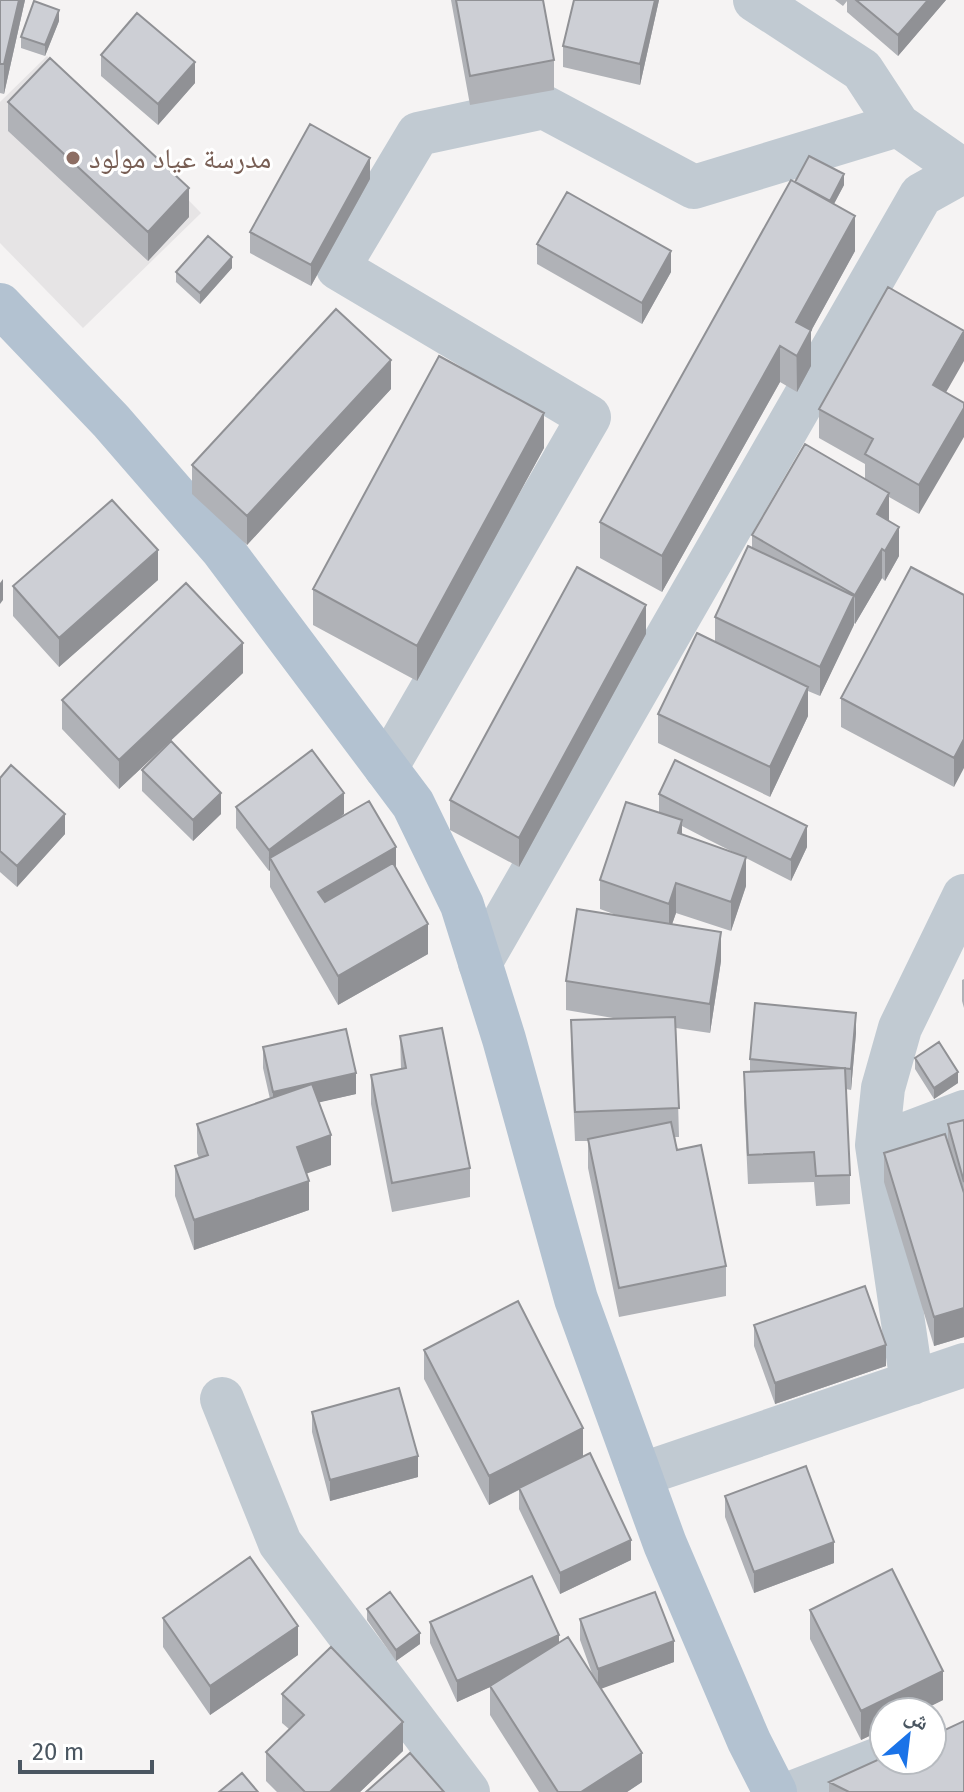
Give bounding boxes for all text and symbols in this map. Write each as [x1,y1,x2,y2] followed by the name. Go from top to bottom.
[89,142,271,175] place label: مدرسة عياد مولود
[64,149,82,167] marker: مدرسة عياد مولود
[868,1696,948,1776] north arrow
[901,1701,934,1736] text: ش
[20,1724,152,1774] scale bar
[32,1738,84,1766] text: 20 m

